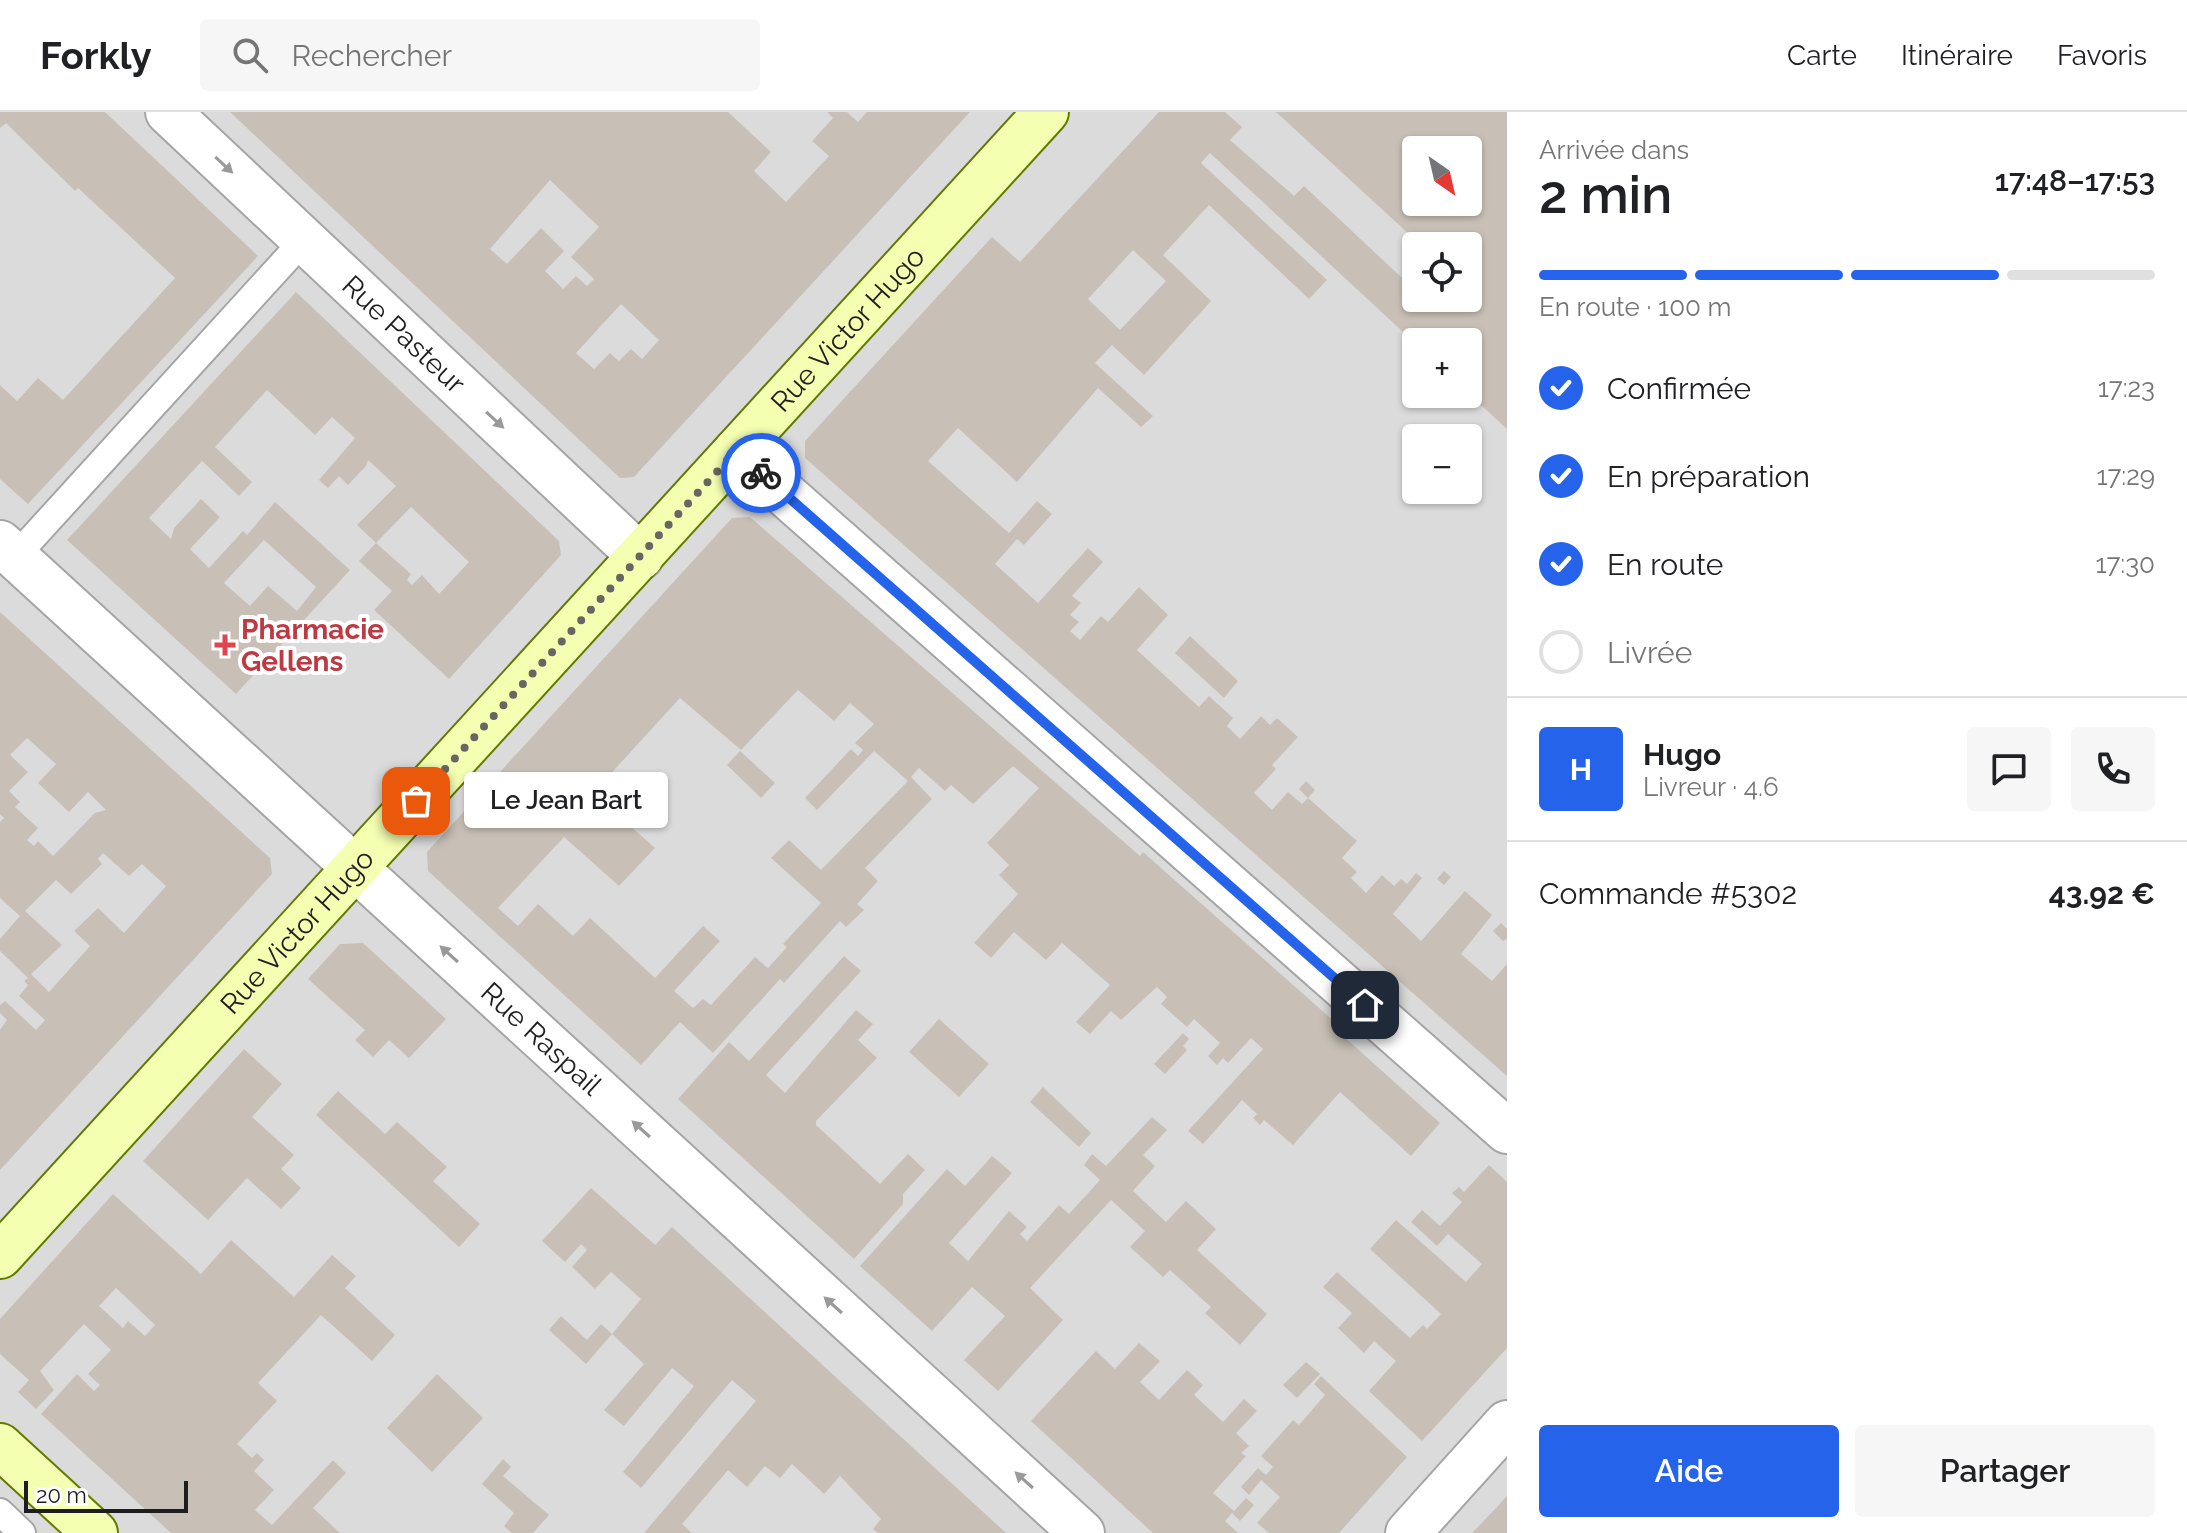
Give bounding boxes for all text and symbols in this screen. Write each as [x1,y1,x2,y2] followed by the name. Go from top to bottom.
[200,19,760,91] search box
[40,33,152,78] text: Forkly
[228,33,272,77] icon: search
[292,38,452,73] text: Rechercher
[1787,39,1857,72] text: Carte
[1901,39,2013,72] text: Itinéraire
[2057,39,2147,72] text: Favoris
[1539,135,1689,165] text: Arrivée dans
[1402,136,1482,216] north arrow
[1402,136,1482,504] map controls
[215,156,234,174] one-way arrow
[1995,163,2155,198] text: 17:48–17:53
[1539,164,1672,225] text: 2 min
[1402,232,1482,312] button: locate
[764,240,931,418] street label: Rue Victor Hugo
[335,269,472,400] street label: Rue Pasteur
[1539,292,1732,322] text: En route · 100 m
[1402,328,1482,408] button: +
[1539,366,1583,410] icon: check
[1607,371,1751,406] text: Confirmée
[2098,373,2155,403] text: 17:23
[486,411,505,429] one-way arrow
[1402,424,1482,504] button: −
[721,433,801,513] courier
[739,451,783,495] icon: bike
[1539,454,1583,498] icon: check
[1607,459,1810,494] text: En préparation
[2096,461,2155,491] text: 17:29
[1539,542,1583,586] icon: check
[1607,547,1723,582] text: En route
[2095,549,2155,579] text: 17:30
[241,613,384,678] place label: Pharmacie Gellens
[1607,635,1692,670] text: Livrée
[216,636,234,654] marker: Pharmacie Gellens
[1967,727,2051,811] button: chat
[2071,727,2155,811] button: phone
[1643,737,1721,772] text: Hugo
[1570,752,1592,787] text: H
[382,767,450,835] pin
[1643,772,1779,802] text: Livreur · 4.6
[464,773,668,829] callout: Le Jean Bart
[394,779,438,823] icon: bag
[490,785,642,815] text: Le Jean Bart
[214,843,381,1021] street label: Rue Victor Hugo
[1539,876,1797,911] text: Commande #5302
[2049,876,2155,911] text: 43.92 €
[440,945,459,963] one-way arrow
[1331,971,1399,1039] pin
[474,976,608,1102] street label: Rue Raspail
[1343,983,1387,1027] icon: home
[631,1121,650,1139] one-way arrow
[823,1296,842,1314] one-way arrow
[1539,1425,1839,1517] button: Aide
[1855,1425,2155,1517] button: Partager
[1015,1472,1034,1490] one-way arrow
[24,1477,188,1513] scale bar
[36,1482,87,1508] text: 20 m

